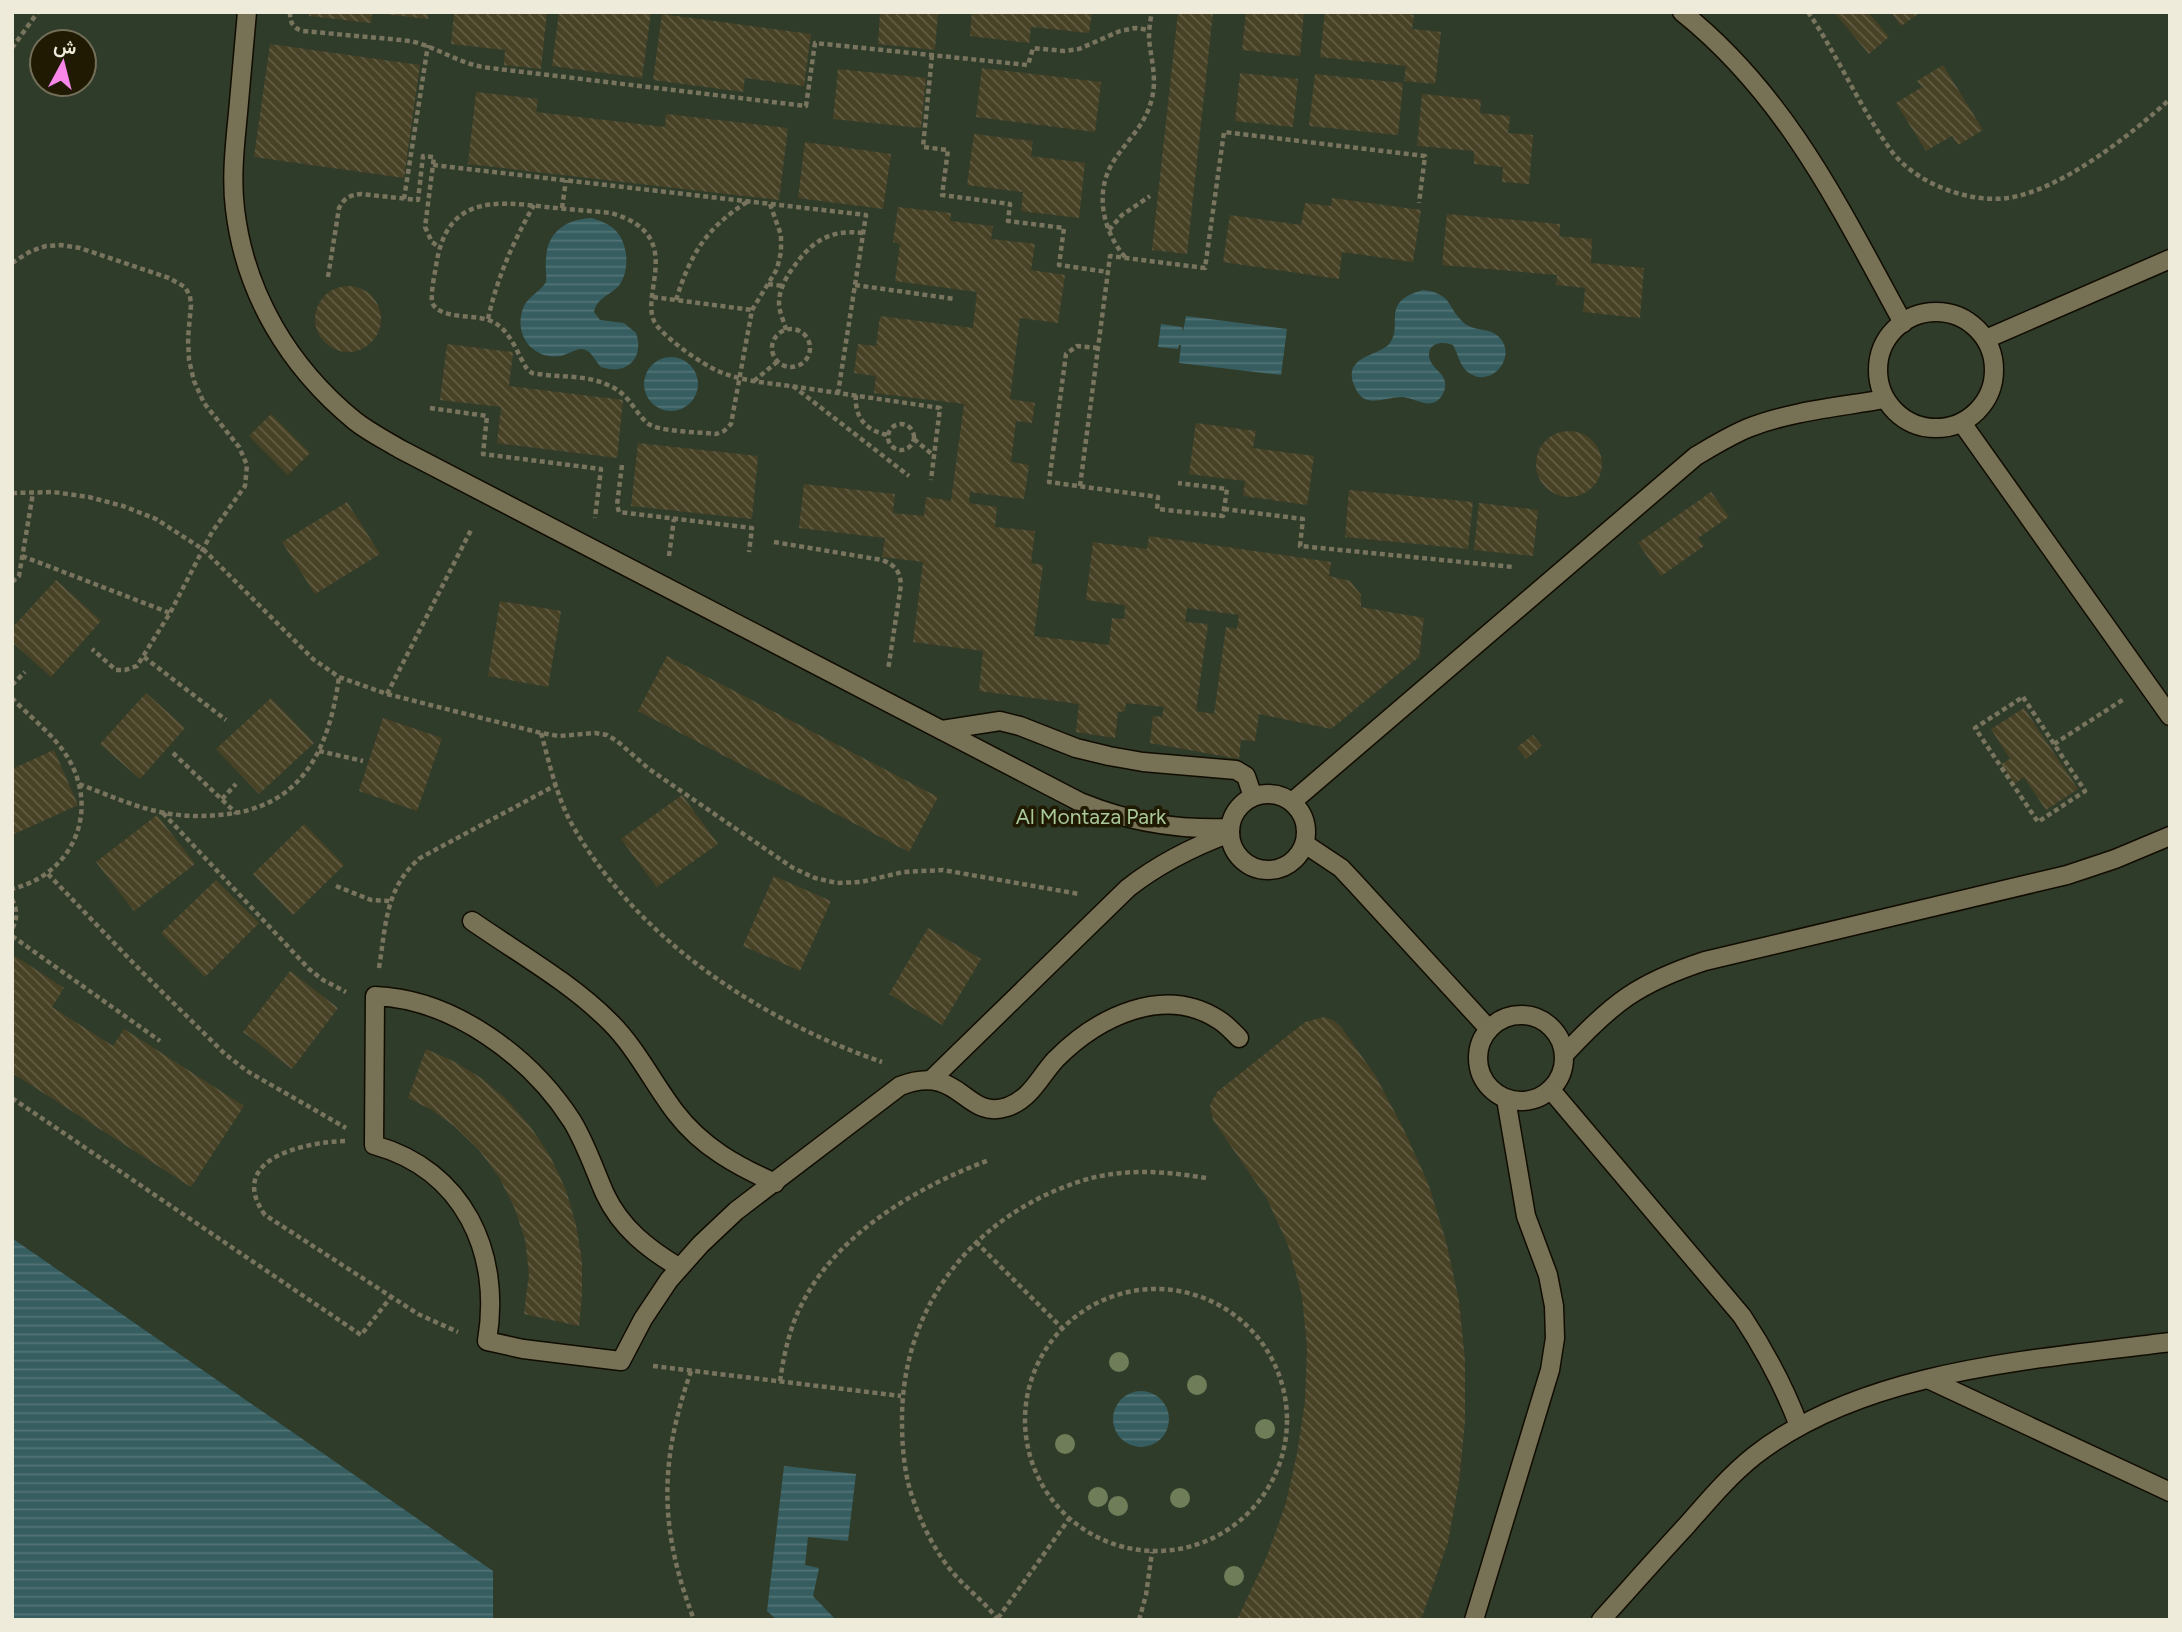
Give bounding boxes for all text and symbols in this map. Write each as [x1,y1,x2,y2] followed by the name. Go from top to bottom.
[28,28,98,98] north arrow
[52,34,78,59] text: ش
[1016,804,1167,829] park label: Al Montaza Park

